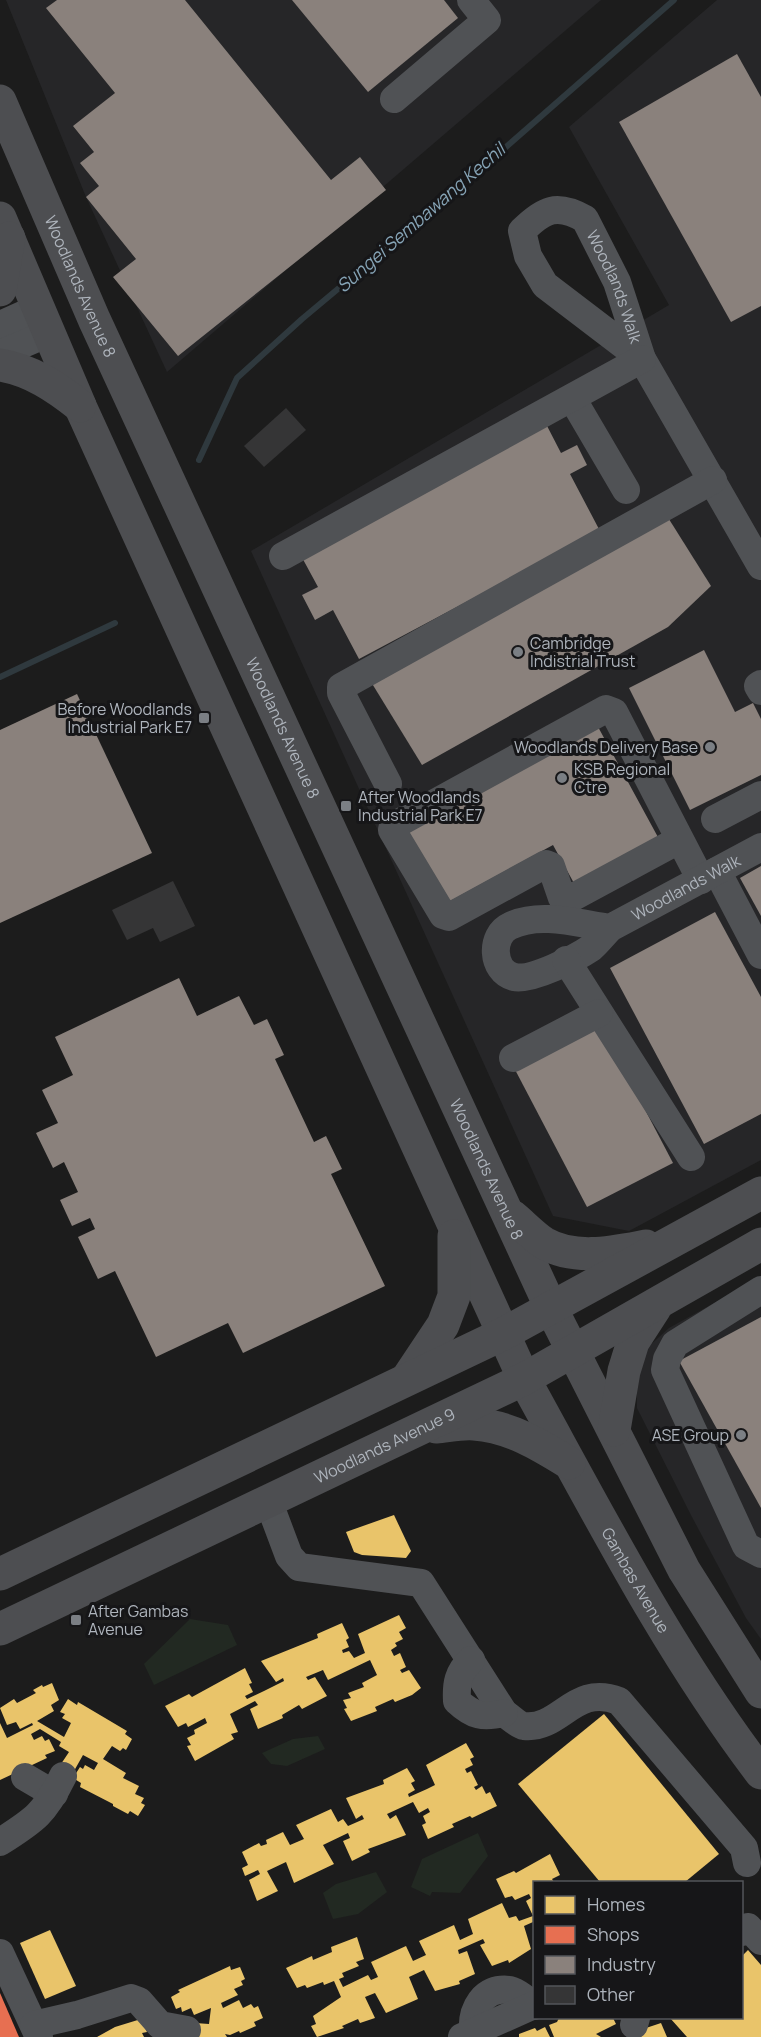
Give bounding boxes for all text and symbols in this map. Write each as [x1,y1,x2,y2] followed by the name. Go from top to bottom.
[331,135,512,297] water label: Sungei Sembawang Kechil
[40,212,121,361] street label: Woodlands Avenue 8
[581,226,647,347] street label: Woodlands Walk
[530,632,635,672] place label: Cambridge Indistrial Trust
[511,645,525,659] marker: Cambridge Indistrial Trust
[241,654,325,802] street label: Woodlands Avenue 8
[57,698,192,738] place label: Before Woodlands Industrial Park E7
[197,711,211,725] marker: Before Woodlands Industrial Park E7
[514,736,698,758] place label: Woodlands Delivery Base
[703,740,717,754] marker: Woodlands Delivery Base
[574,758,670,798] place label: KSB Regional Ctre
[555,771,569,785] marker: KSB Regional Ctre
[358,786,483,826] place label: After Woodlands Industrial Park E7
[339,799,353,813] marker: After Woodlands Industrial Park E7
[627,849,745,926] street label: Woodlands Walk
[445,1095,529,1243] street label: Woodlands Avenue 8
[310,1403,459,1489] street label: Woodlands Avenue 9
[652,1424,729,1446] place label: ASE Group
[734,1428,748,1442] marker: ASE Group
[597,1524,675,1637] street label: Gambas Avenue
[88,1600,188,1640] place label: After Gambas Avenue
[69,1613,83,1627] marker: After Gambas Avenue
[533,1881,743,2019] legend
[587,1892,645,1916] text: Homes
[587,1922,639,1946] text: Shops
[587,1952,656,1976] text: Industry
[587,1982,635,2006] text: Other

